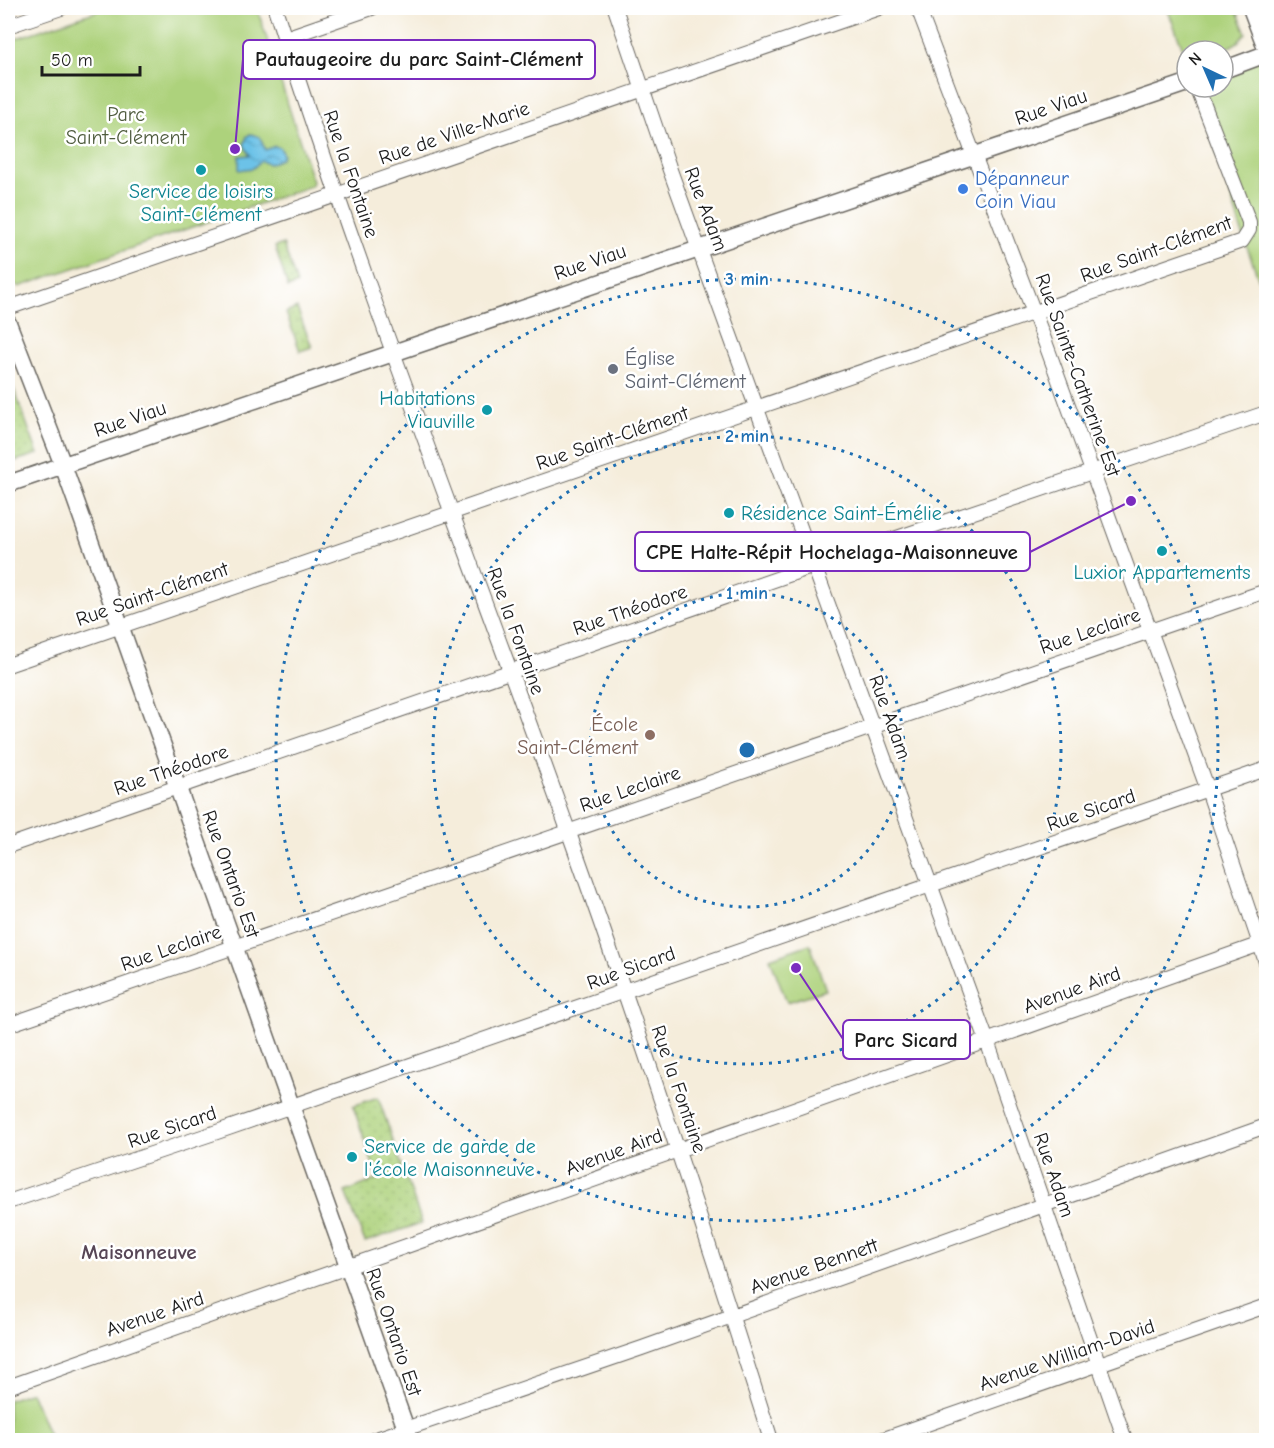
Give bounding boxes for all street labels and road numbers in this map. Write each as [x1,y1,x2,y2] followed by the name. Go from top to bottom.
[1012,84,1090,130] street label: Rue Viau
[376,96,532,170] street label: Rue de Ville-Marie
[318,107,384,241] street label: Rue la Fontaine
[680,164,732,254] street label: Rue Adam
[1077,210,1236,287] street label: Rue Saint-Clément
[551,239,629,285] street label: Rue Viau
[1031,270,1126,481] street label: Rue Sainte-Catherine Est
[91,396,169,442] street label: Rue Viau
[533,401,692,475] street label: Rue Saint-Clément
[73,557,232,631] street label: Rue Saint-Clément
[482,564,550,698] street label: Rue la Fontaine
[570,580,690,640] street label: Rue Théodore
[1037,603,1143,659] street label: Rue Leclaire
[864,672,916,762] street label: Rue Adam
[111,740,231,800] street label: Rue Théodore
[577,761,683,817] street label: Rue Leclaire
[1044,784,1138,836] street label: Rue Sicard
[197,807,265,942] street label: Rue Ontario Est
[118,920,224,976] street label: Rue Leclaire
[584,941,678,995] street label: Rue Sicard
[1020,962,1124,1018] street label: Avenue Aird
[646,1022,712,1156] street label: Rue la Fontaine
[125,1101,219,1153] street label: Rue Sicard
[562,1124,666,1180] street label: Avenue Aird
[1029,1130,1079,1220] street label: Rue Adam
[747,1233,882,1299] street label: Avenue Bennett
[361,1265,427,1400] street label: Rue Ontario Est
[103,1287,207,1341] street label: Avenue Aird
[976,1314,1158,1396] street label: Avenue William-David

